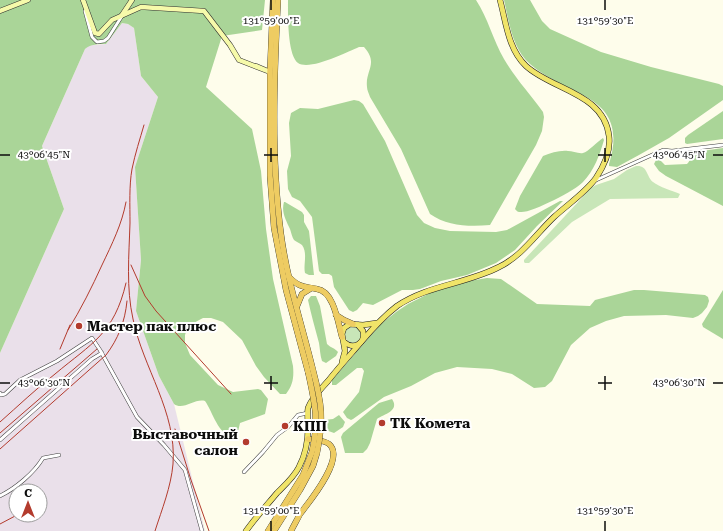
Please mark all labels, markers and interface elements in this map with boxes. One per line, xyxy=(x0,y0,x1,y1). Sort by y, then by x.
text: 131°59'00"E xyxy=(243,15,299,26)
text: 131°59'30"E xyxy=(577,15,633,26)
text: 43°06'45"N xyxy=(18,149,70,160)
text: 43°06'45"N xyxy=(653,149,705,160)
place label: Мастер пак плюс xyxy=(87,318,216,334)
marker: Мастер пак плюс xyxy=(74,321,84,331)
text: 43°06'30"N xyxy=(18,377,70,388)
text: 43°06'30"N xyxy=(653,377,705,388)
place label: ТК Комета xyxy=(390,415,471,431)
place label: КПП xyxy=(293,418,327,434)
marker: ТК Комета xyxy=(377,418,387,428)
marker: КПП xyxy=(280,421,290,431)
place label: Выставочный салон xyxy=(132,426,239,458)
marker: Выставочный салон xyxy=(241,437,251,447)
north arrow xyxy=(8,483,48,523)
text: С xyxy=(24,487,32,500)
text: 131°59'00"E xyxy=(243,505,299,516)
text: 131°59'30"E xyxy=(577,505,633,516)

